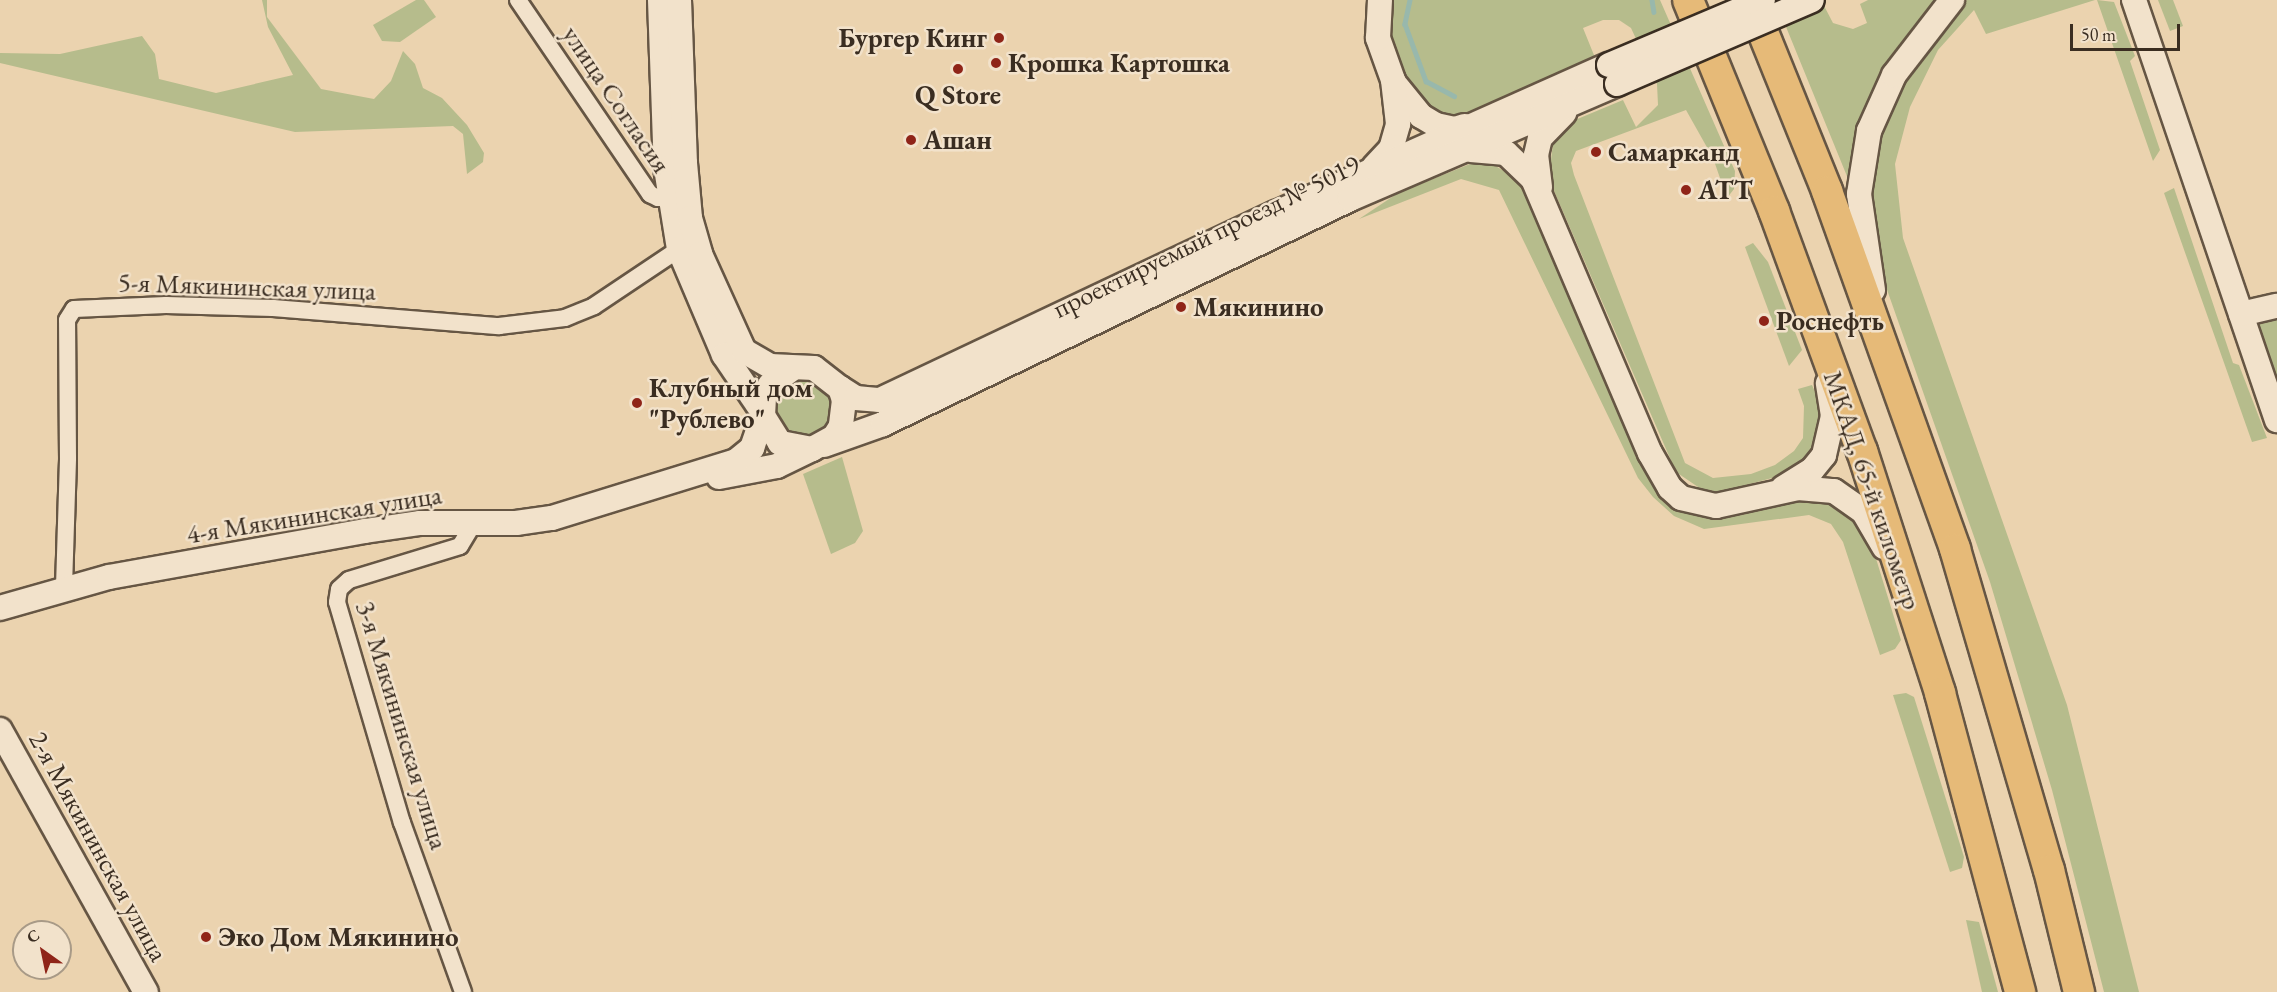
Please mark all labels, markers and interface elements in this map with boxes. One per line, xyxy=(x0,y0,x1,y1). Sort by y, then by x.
scale bar xyxy=(2073,12,2182,50)
street label: улица Согласия xyxy=(556,19,678,179)
place label: Бургер Кинг xyxy=(839,22,987,54)
text: 50 m xyxy=(2081,23,2116,46)
marker: Бургер Кинг xyxy=(992,31,1006,45)
place label: Крошка Картошка xyxy=(1008,47,1230,79)
marker: Крошка Картошка xyxy=(989,56,1003,70)
marker: Q Store xyxy=(951,62,965,76)
place label: Q Store xyxy=(915,79,1001,111)
place label: Ашан xyxy=(923,124,992,156)
marker: Ашан xyxy=(904,133,918,147)
place label: Самарканд xyxy=(1608,136,1740,168)
marker: Самарканд xyxy=(1589,145,1603,159)
street label: проектируемый проезд № 5019 xyxy=(1047,147,1365,325)
place label: АТТ xyxy=(1698,174,1752,206)
marker: АТТ xyxy=(1679,183,1693,197)
street label: 5-я Мякининская улица xyxy=(117,265,377,307)
place label: Мякинино xyxy=(1193,291,1324,323)
marker: Мякинино xyxy=(1174,300,1188,314)
place label: Роснефть xyxy=(1776,305,1884,337)
marker: Роснефть xyxy=(1757,314,1771,328)
street label: МКАД, 65-й километр xyxy=(1817,366,1929,614)
place label: Клубный дом "Рублево" xyxy=(649,371,813,434)
marker: Клубный дом "Рублево" xyxy=(630,396,644,410)
street label: 4-я Мякининская улица xyxy=(184,478,444,550)
street label: 3-я Мякининская улица xyxy=(350,597,456,853)
street label: 2-я Мякининская улица xyxy=(22,725,176,967)
north arrow xyxy=(12,920,72,980)
place label: Эко Дом Мякинино xyxy=(218,921,458,953)
text: С xyxy=(23,924,43,948)
marker: Эко Дом Мякинино xyxy=(199,930,213,944)

